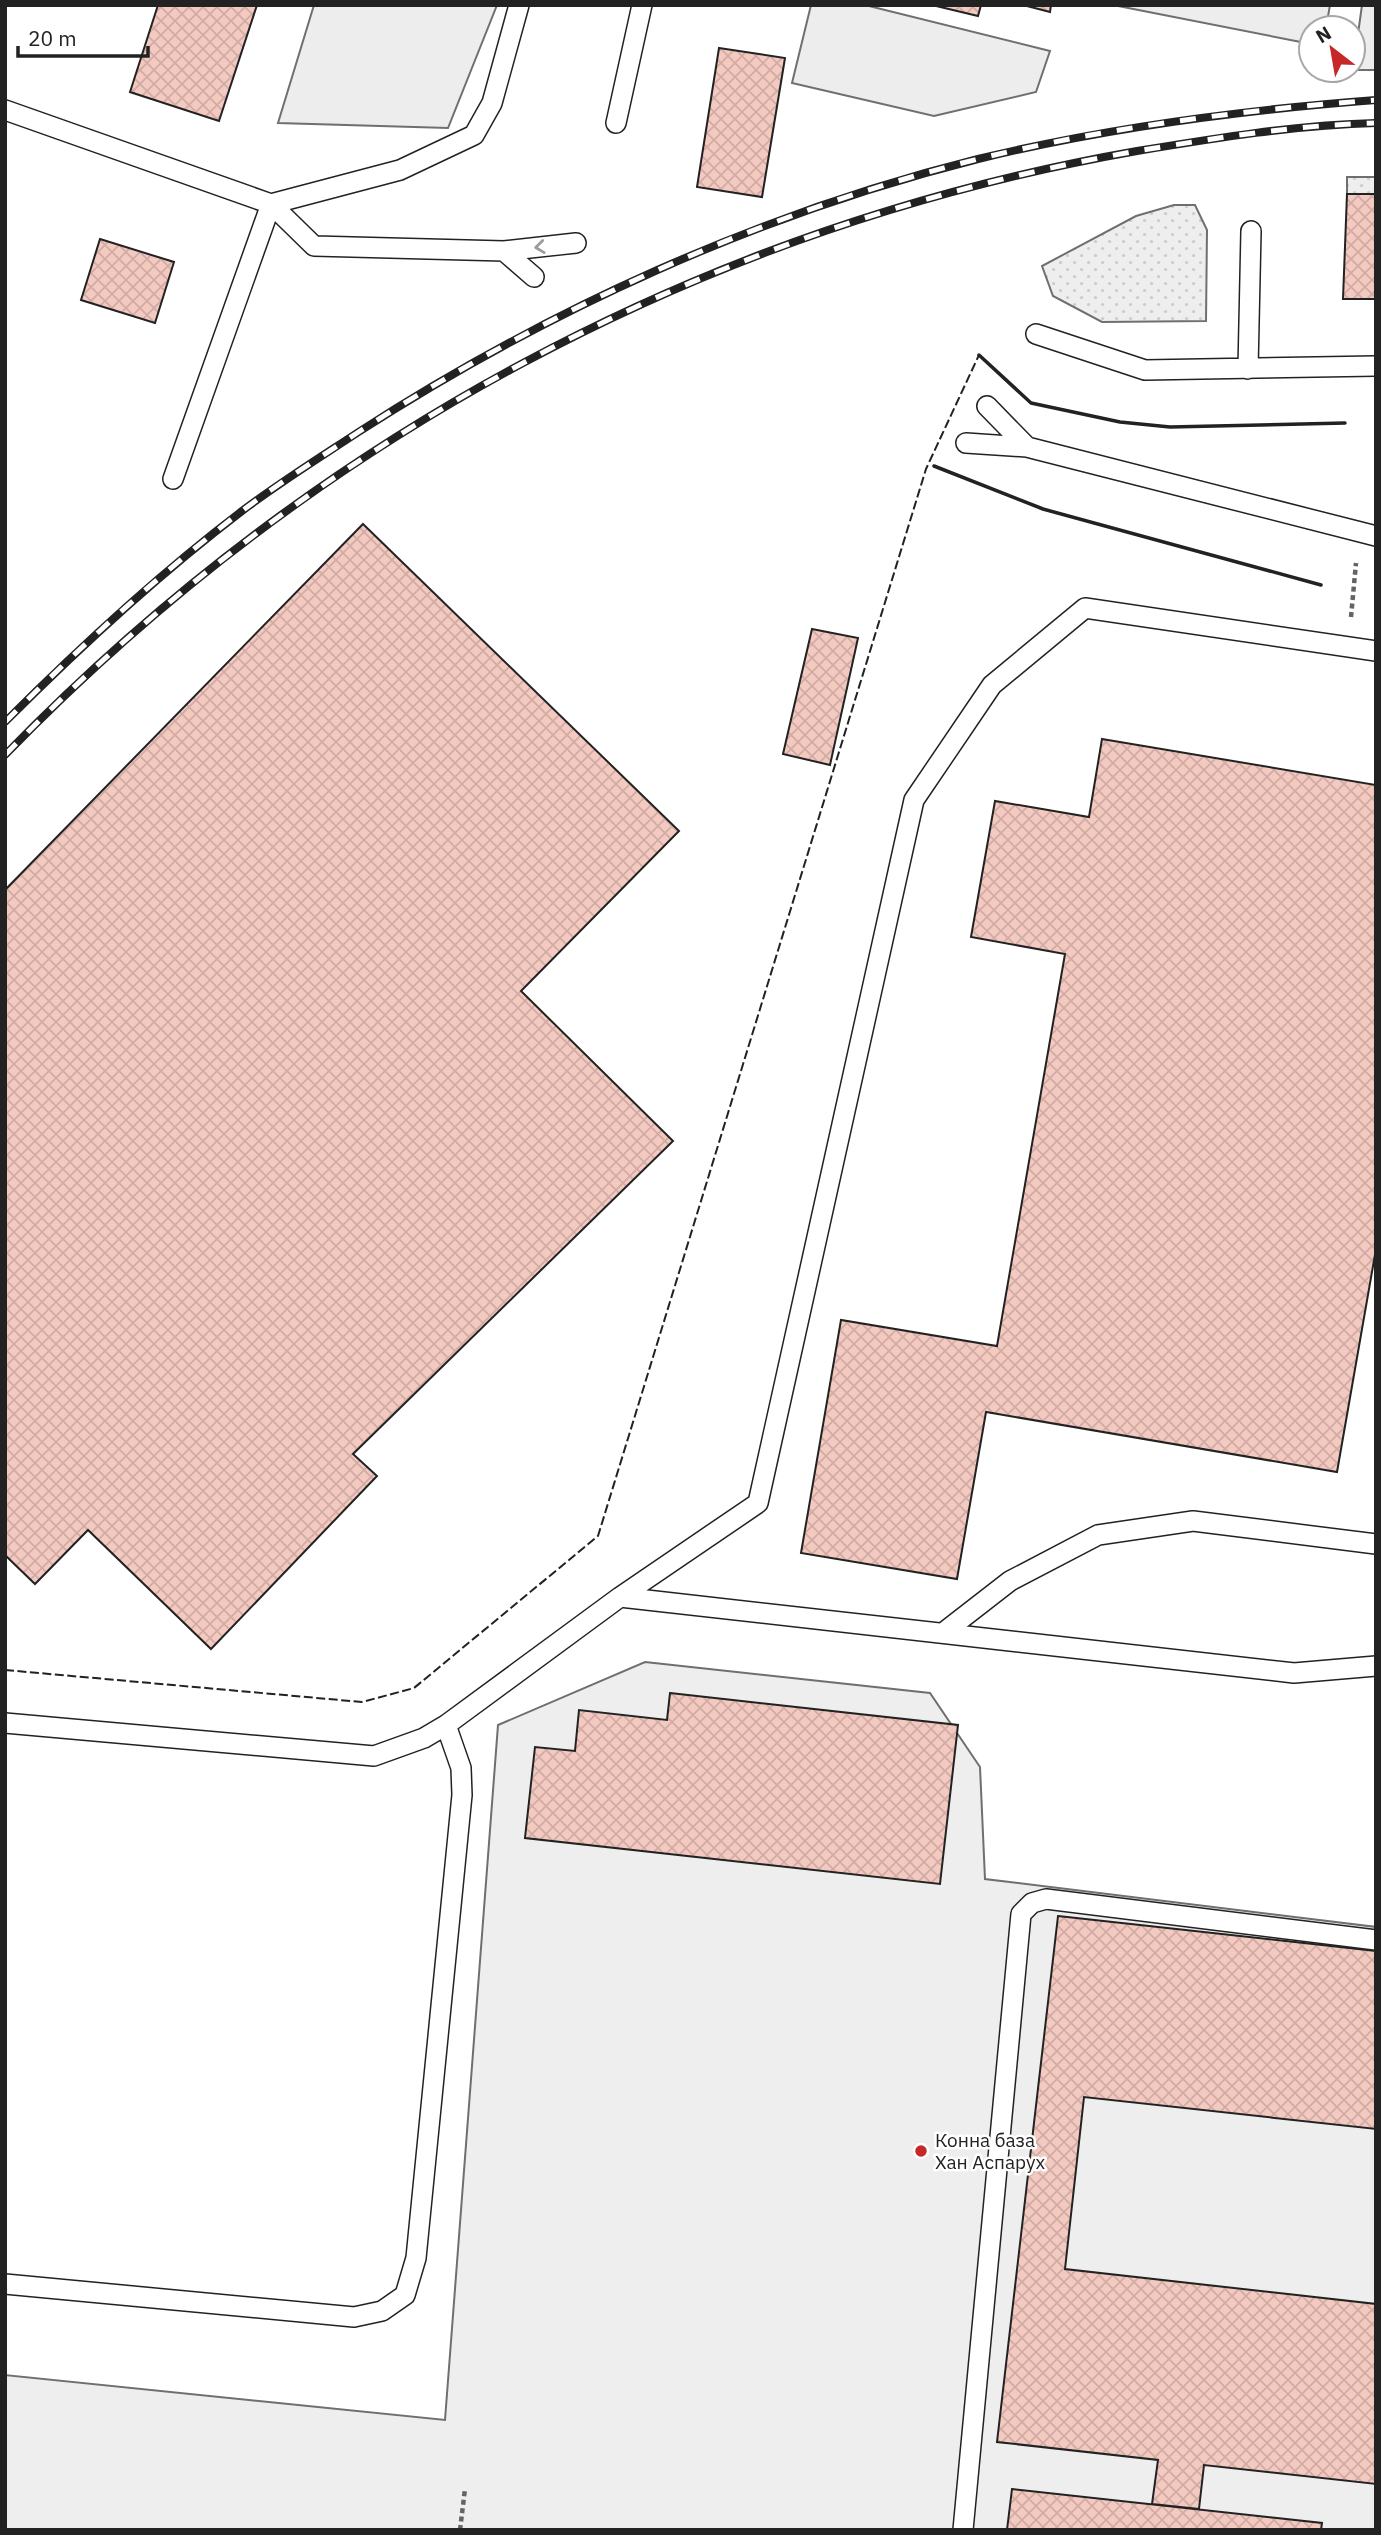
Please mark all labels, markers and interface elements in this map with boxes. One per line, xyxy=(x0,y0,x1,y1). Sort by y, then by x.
scale bar xyxy=(18,14,147,58)
north arrow xyxy=(1297,14,1367,84)
text: N xyxy=(1311,21,1335,48)
text: 20 m xyxy=(28,24,77,52)
one-way arrow xyxy=(534,239,545,254)
place label: Конна база Хан Аспарух xyxy=(935,2128,1045,2174)
marker: Конна база Хан Аспарух xyxy=(913,2143,929,2159)

